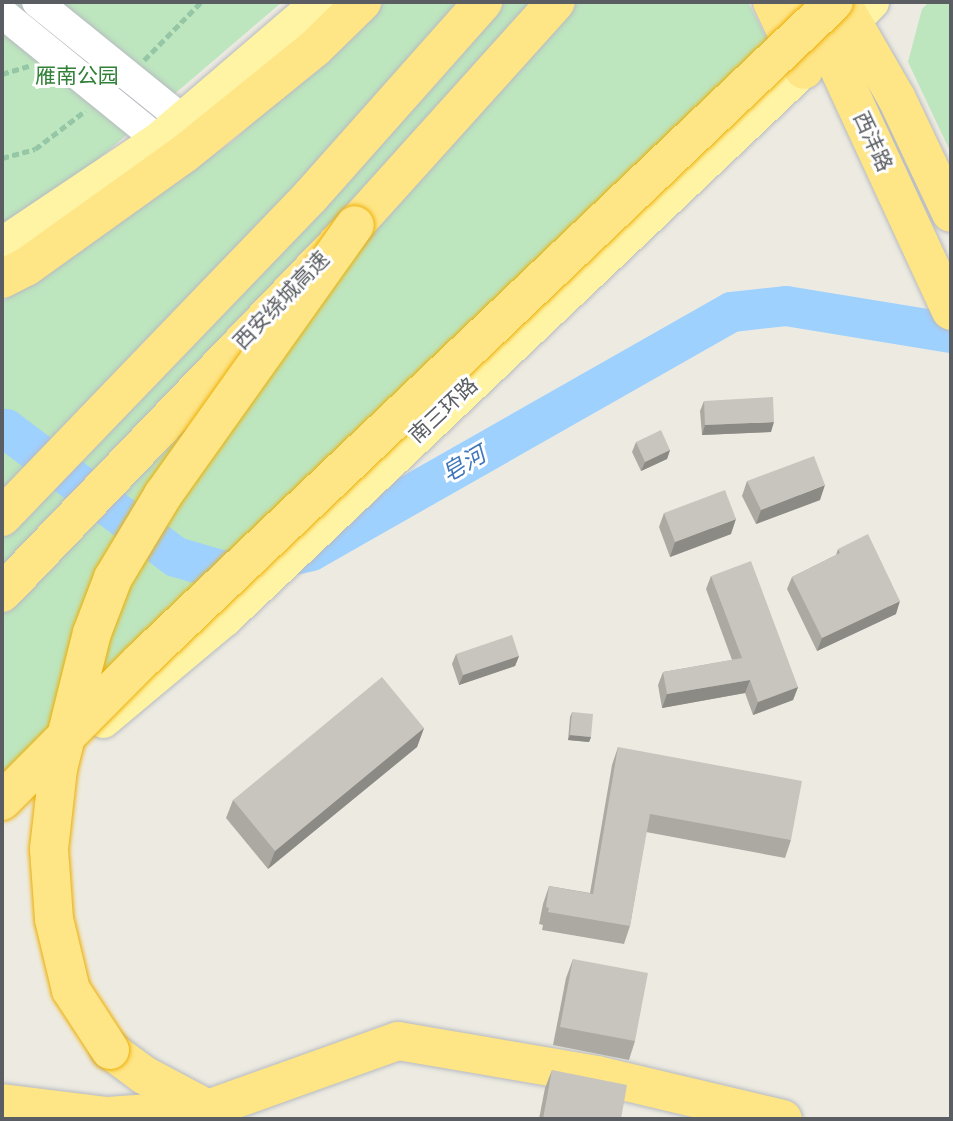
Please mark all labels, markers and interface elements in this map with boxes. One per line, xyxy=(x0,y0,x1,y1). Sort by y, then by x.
park label: 雁南公园 xyxy=(35,64,119,90)
street label: 西沣路 xyxy=(847,108,897,176)
street label: 西安绕城高速 xyxy=(229,247,335,355)
street label: 南三环路 xyxy=(405,373,483,449)
water label: 皂河 xyxy=(437,442,491,488)

